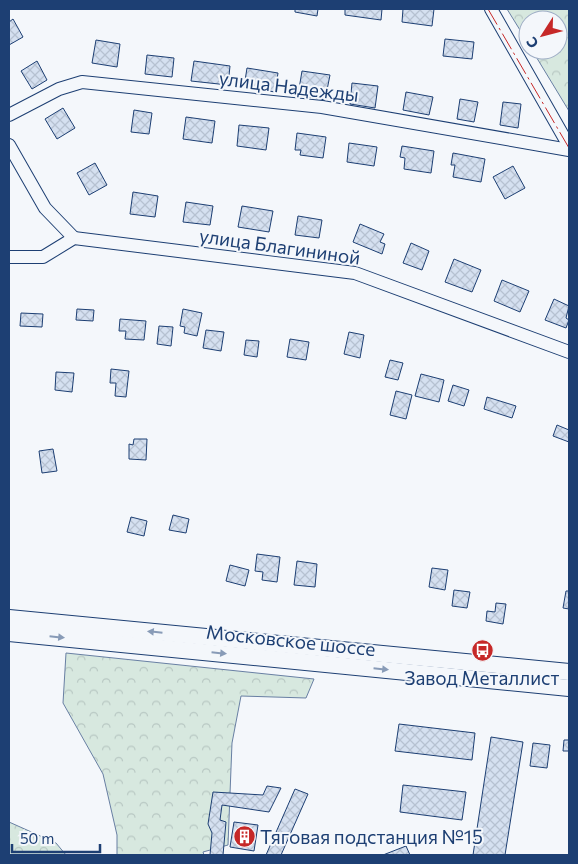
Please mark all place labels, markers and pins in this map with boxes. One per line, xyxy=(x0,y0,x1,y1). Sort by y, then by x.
bus stop icon: Завод Металлист xyxy=(470,639,494,663)
place label: Завод Металлист xyxy=(405,666,560,689)
building icon: Тяговая подстанция №15 xyxy=(232,824,256,848)
place label: Тяговая подстанция №15 xyxy=(260,825,483,848)

